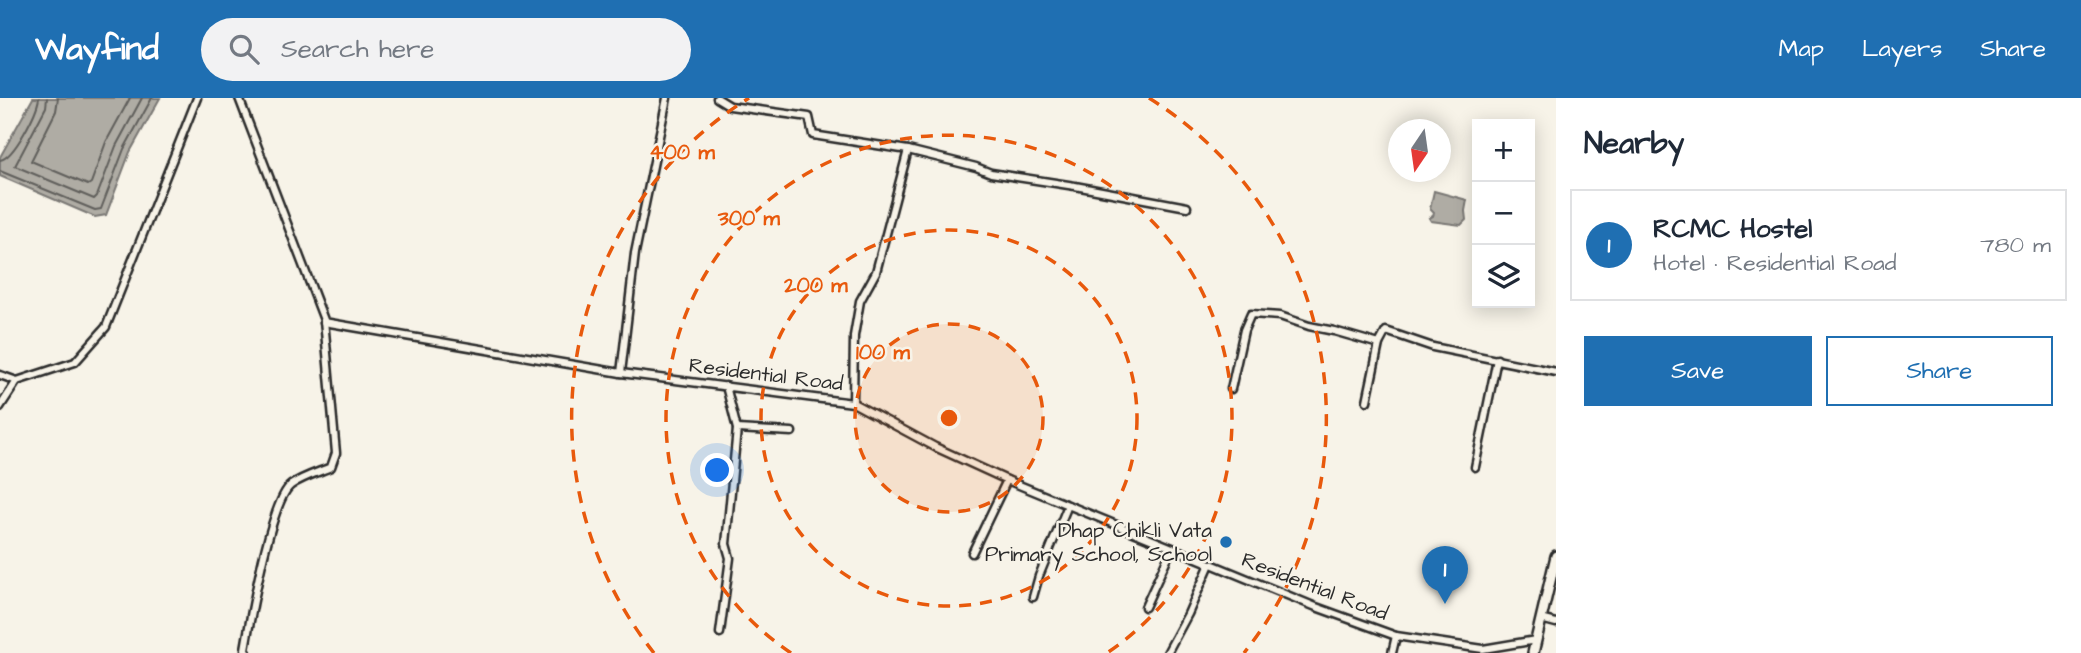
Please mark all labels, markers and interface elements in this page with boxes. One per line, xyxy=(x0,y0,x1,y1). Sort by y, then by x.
search box xyxy=(201,18,691,81)
text: Wayfind xyxy=(35,26,159,72)
icon: search xyxy=(225,30,263,68)
text: Search here xyxy=(281,31,434,67)
text: Map xyxy=(1779,32,1824,66)
text: Layers xyxy=(1862,32,1942,66)
text: Share xyxy=(1980,32,2046,66)
north arrow xyxy=(1388,119,1451,182)
map controls xyxy=(1472,119,1535,308)
button: + xyxy=(1472,119,1535,182)
text: Nearby xyxy=(1584,123,1684,165)
text: 400 m xyxy=(649,138,715,167)
button: − xyxy=(1472,182,1535,245)
text: 300 m xyxy=(717,204,781,233)
text: RCMC Hostel xyxy=(1653,211,1812,247)
text: 1 xyxy=(1608,229,1610,261)
text: 780 m xyxy=(1980,229,2051,261)
button: layers xyxy=(1472,245,1535,308)
text: Hotel · Residential Road xyxy=(1653,247,1897,279)
text: 200 m xyxy=(783,271,848,300)
button: Save xyxy=(1584,336,1812,406)
button: Share xyxy=(1826,336,2053,406)
text: 100 m xyxy=(856,338,911,367)
street label: Residential Road xyxy=(687,351,845,398)
centre of rings xyxy=(937,406,961,430)
your location xyxy=(700,453,734,487)
place label: Dhap Chikli Vata Primary School, School xyxy=(985,516,1212,571)
marker: Dhap Chikli Vata Primary School, School xyxy=(1218,534,1234,550)
street label: Residential Road xyxy=(1237,545,1393,628)
pin: 1 xyxy=(1422,546,1468,604)

